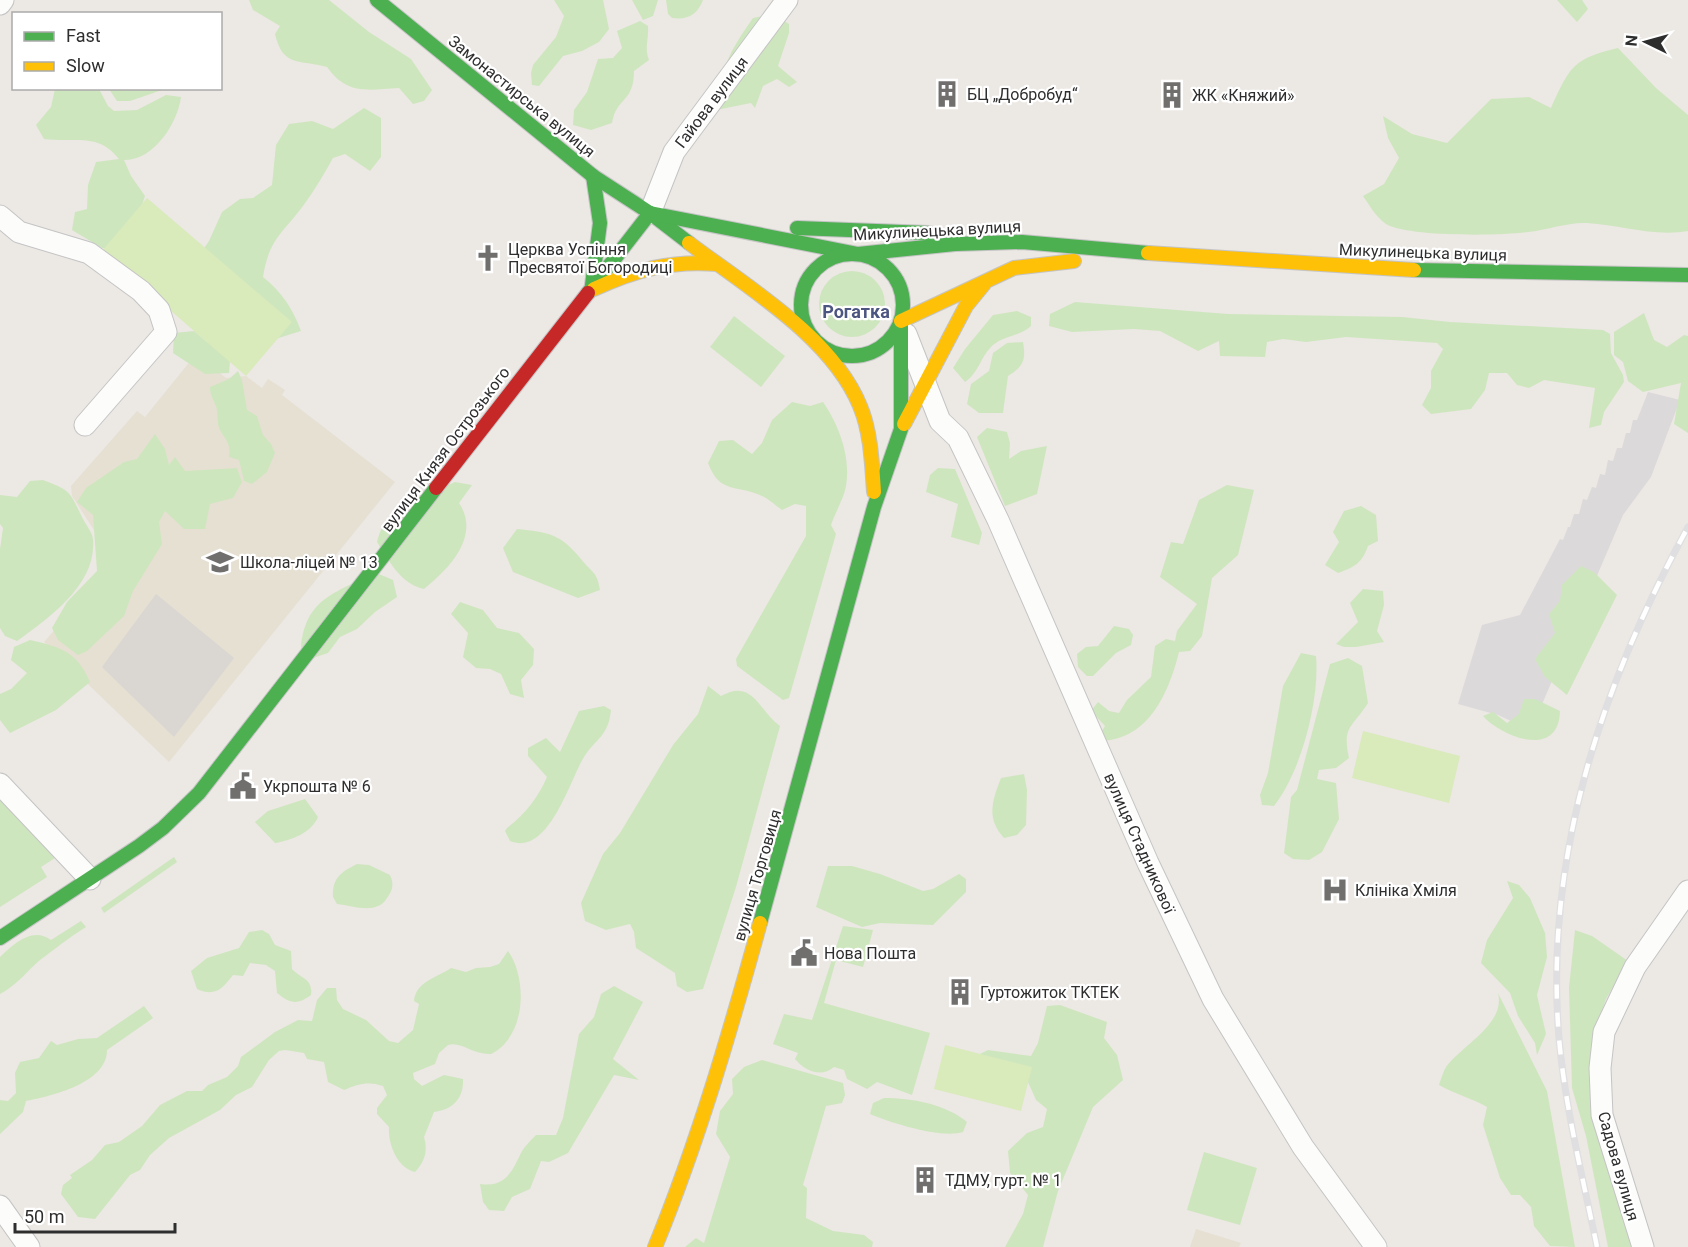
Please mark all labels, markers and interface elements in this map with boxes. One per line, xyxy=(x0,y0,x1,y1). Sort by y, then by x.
legend xyxy=(12,12,222,90)
north arrow xyxy=(1616,12,1676,72)
text: Fast xyxy=(66,25,101,46)
street label: Замонастирська вулиця xyxy=(445,31,599,161)
text: N xyxy=(1622,34,1642,47)
street label: Гайова вулиця xyxy=(671,53,752,152)
text: Slow xyxy=(66,55,105,76)
building icon: БЦ „Добробуд“ xyxy=(932,79,962,109)
building icon: ЖК «Княжий» xyxy=(1157,80,1187,110)
place label: БЦ „Добробуд“ xyxy=(967,85,1078,104)
place label: ЖК «Княжий» xyxy=(1192,86,1295,105)
street label: Микулинецька вулиця xyxy=(853,217,1021,244)
place label: Церква Успіння Пресвятої Богородиці xyxy=(508,240,672,277)
street label: Микулинецька вулиця xyxy=(1339,240,1507,265)
church icon: Церква Успіння Пресвятої Богородиці xyxy=(473,243,503,273)
district label: Рогатка xyxy=(822,301,890,322)
street label: вулиця Князя Острозького xyxy=(377,363,514,535)
school or university icon: Школа-ліцей № 13 xyxy=(205,547,235,577)
place label: Школа-ліцей № 13 xyxy=(240,553,378,572)
street label: вулиця Стадникової xyxy=(1100,770,1180,917)
public building icon: Укрпошта № 6 xyxy=(228,771,258,801)
place label: Укрпошта № 6 xyxy=(263,777,371,796)
street label: вулиця Торговиця xyxy=(730,807,785,943)
hospital icon: Клініка Хміля xyxy=(1320,875,1350,905)
place label: Клініка Хміля xyxy=(1355,881,1457,900)
public building icon: Нова Пошта xyxy=(789,938,819,968)
place label: Нова Пошта xyxy=(824,944,916,963)
building icon: Гуртожиток TKTEK xyxy=(945,977,975,1007)
place label: Гуртожиток TKTEK xyxy=(980,983,1120,1002)
street label: Садова вулиця xyxy=(1594,1109,1643,1223)
building icon: ТДМУ, гурт. № 1 xyxy=(910,1165,940,1195)
place label: ТДМУ, гурт. № 1 xyxy=(945,1171,1062,1190)
scale bar xyxy=(15,1196,176,1234)
text: 50 m xyxy=(24,1206,64,1227)

